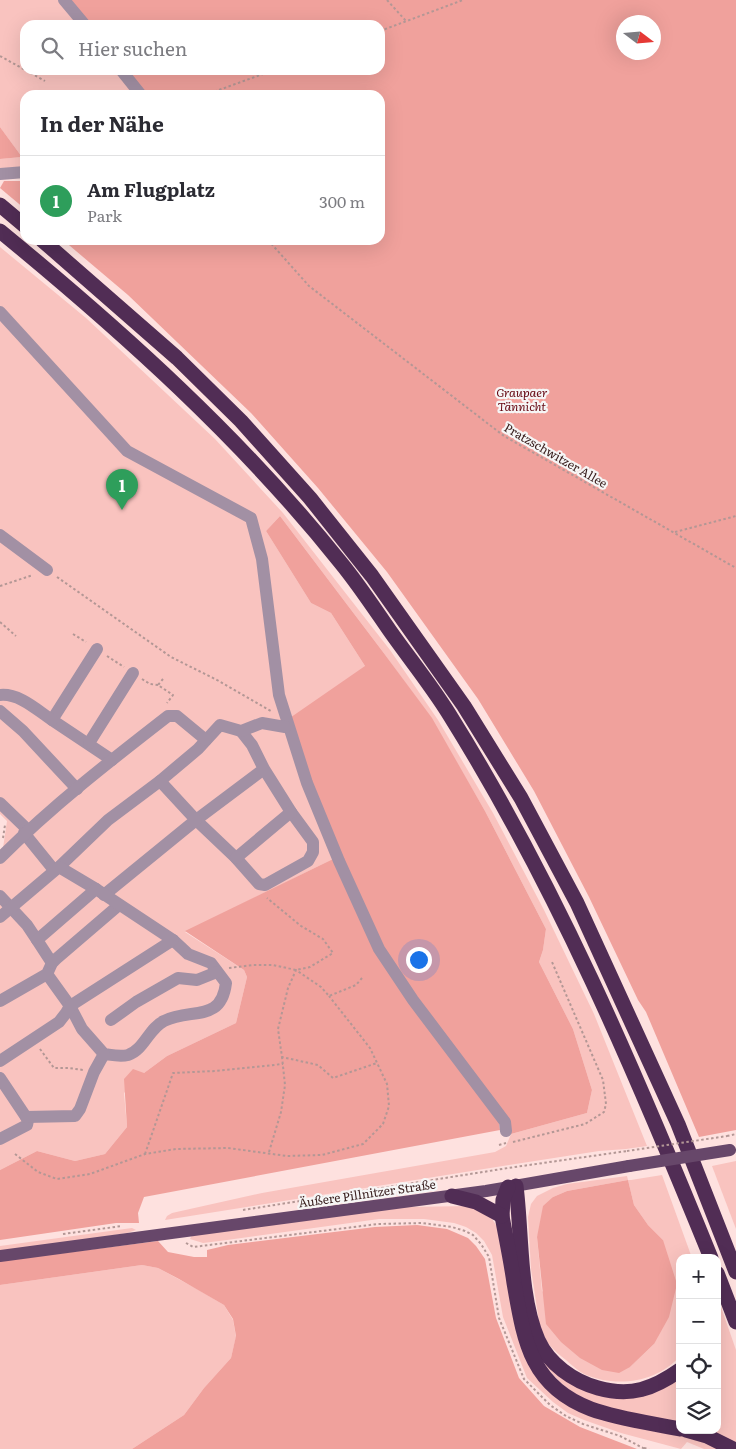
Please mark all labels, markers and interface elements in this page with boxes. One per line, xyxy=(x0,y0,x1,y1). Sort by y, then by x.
north arrow xyxy=(616,15,661,60)
search box xyxy=(20,20,385,75)
icon: search xyxy=(38,34,66,62)
text: Hier suchen xyxy=(78,34,187,62)
text: In der Nähe xyxy=(40,107,164,138)
text: Am Flugplatz xyxy=(87,175,215,203)
text: 1 xyxy=(53,189,59,213)
text: 300 m xyxy=(319,189,365,213)
text: Park xyxy=(87,203,122,227)
park label: Graupaer Tännicht xyxy=(496,383,548,415)
street label: Pratzschwitzer Allee xyxy=(501,418,611,492)
pin: 1 xyxy=(106,469,138,510)
your location xyxy=(406,947,432,973)
street label: Äußere Pillnitzer Straße xyxy=(297,1174,437,1212)
map controls xyxy=(676,1254,721,1434)
button: + xyxy=(676,1254,721,1299)
button: − xyxy=(676,1299,721,1344)
button: locate xyxy=(676,1344,721,1389)
button: layers xyxy=(676,1389,721,1434)

